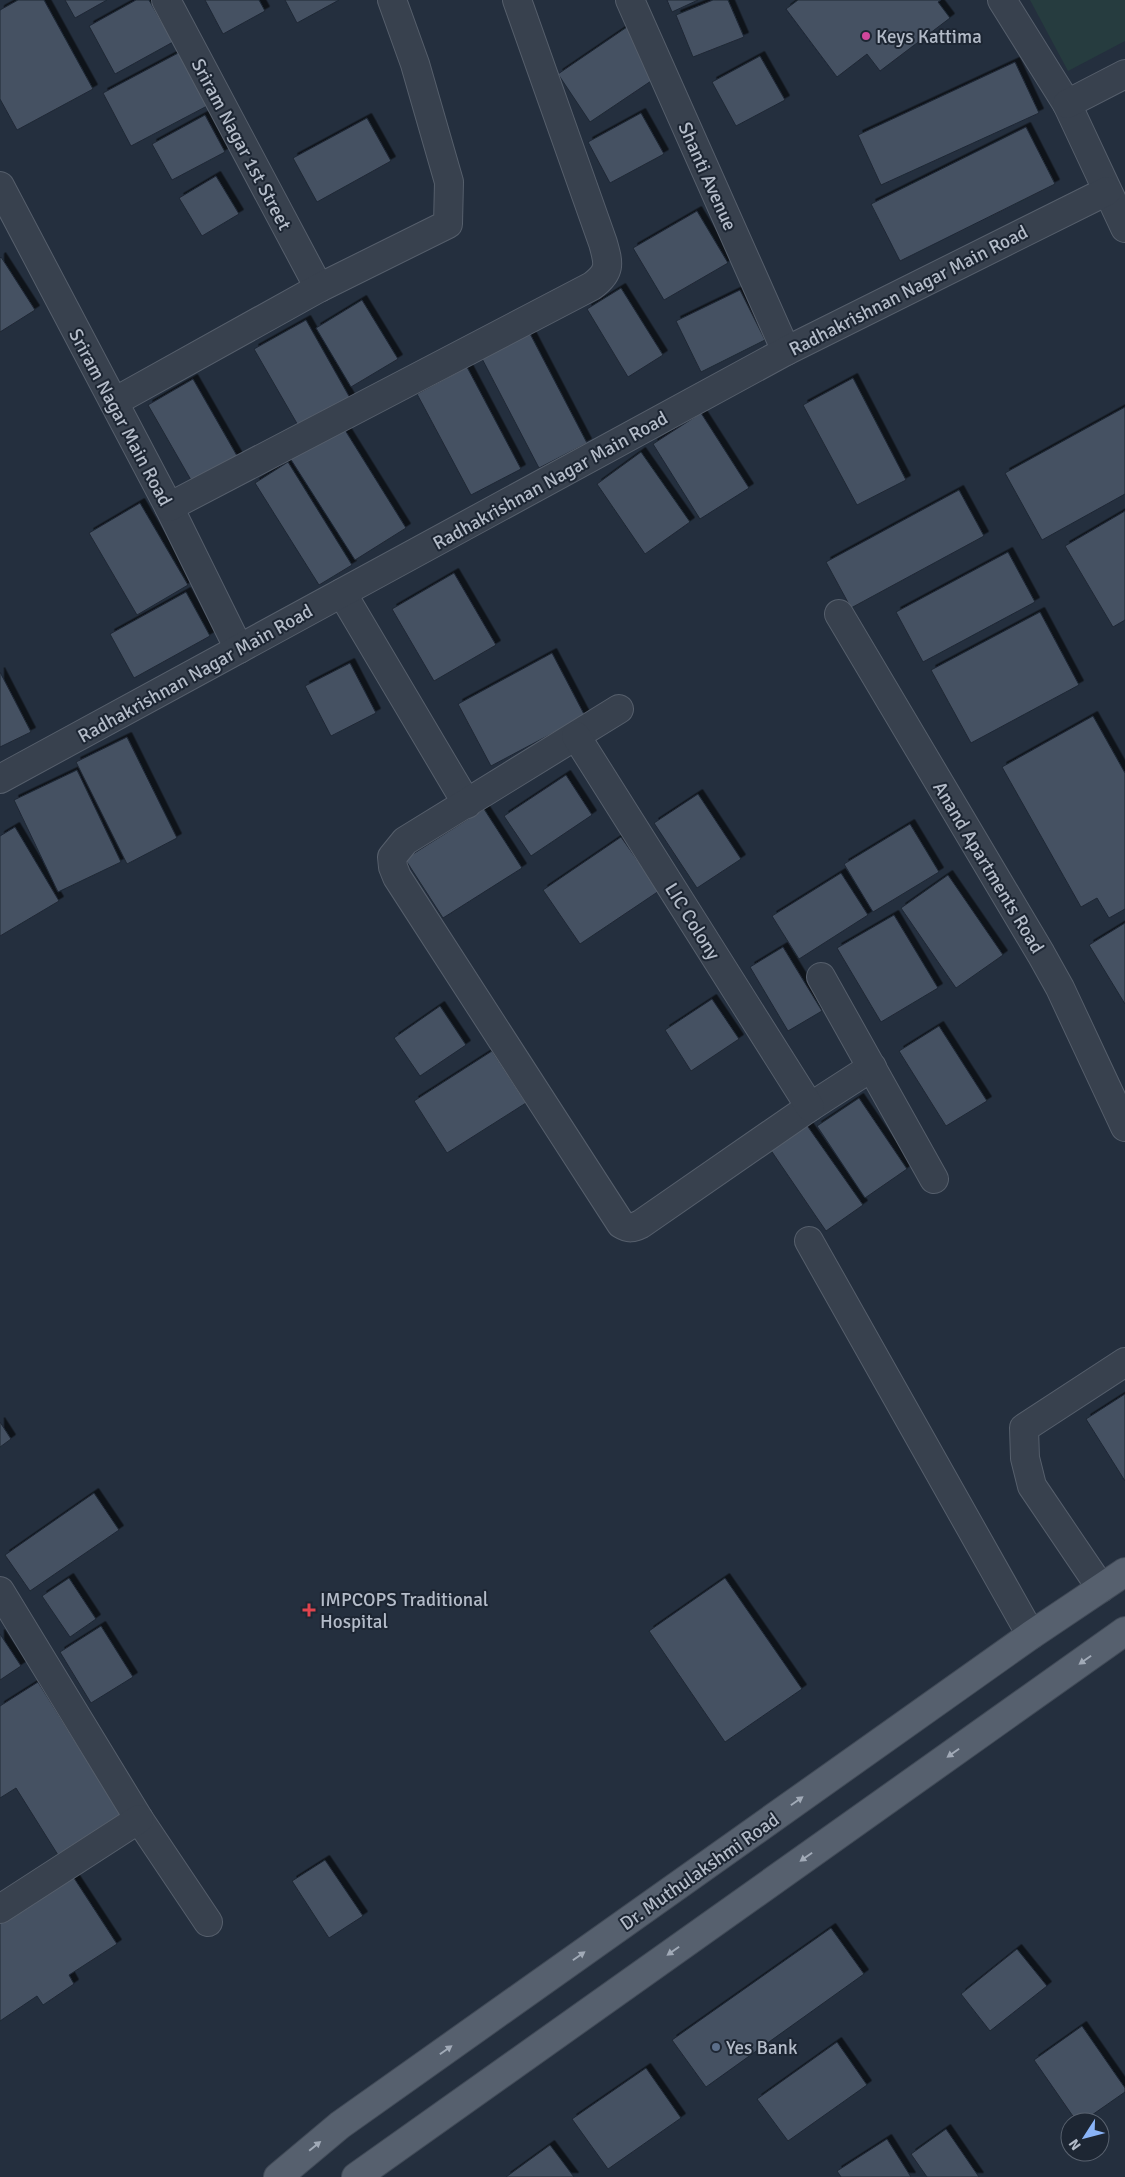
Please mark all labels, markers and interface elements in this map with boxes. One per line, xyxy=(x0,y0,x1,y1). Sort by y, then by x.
place label: Keys Kattima xyxy=(876,25,982,49)
marker: Keys Kattima xyxy=(860,30,872,42)
street label: Sriram Nagar 1st Street xyxy=(186,54,297,235)
street label: Shanti Avenue xyxy=(672,118,742,234)
street label: Radhakrishnan Nagar Main Road xyxy=(785,220,1032,362)
street label: Sriram Nagar Main Road xyxy=(63,325,177,510)
street label: Radhakrishnan Nagar Main Road xyxy=(429,406,672,556)
street label: Radhakrishnan Nagar Main Road xyxy=(74,599,317,749)
street label: Anand Apartments Road xyxy=(927,777,1049,958)
street label: LIC Colony xyxy=(659,879,725,965)
place label: IMPCOPS Traditional Hospital xyxy=(320,1588,488,1634)
marker: IMPCOPS Traditional Hospital xyxy=(302,1603,316,1617)
one-way arrow xyxy=(1079,1654,1092,1665)
one-way arrow xyxy=(946,1748,959,1758)
one-way arrow xyxy=(790,1796,804,1806)
street label: Dr. Muthulakshmi Road xyxy=(615,1808,784,1936)
one-way arrow xyxy=(799,1852,813,1862)
one-way arrow xyxy=(666,1946,680,1956)
one-way arrow xyxy=(572,1951,586,1961)
place label: Yes Bank xyxy=(726,2036,798,2060)
marker: Yes Bank xyxy=(710,2041,722,2053)
one-way arrow xyxy=(439,2045,453,2055)
north arrow xyxy=(1060,2112,1110,2162)
text: N xyxy=(1065,2135,1085,2153)
one-way arrow xyxy=(309,2141,321,2152)

